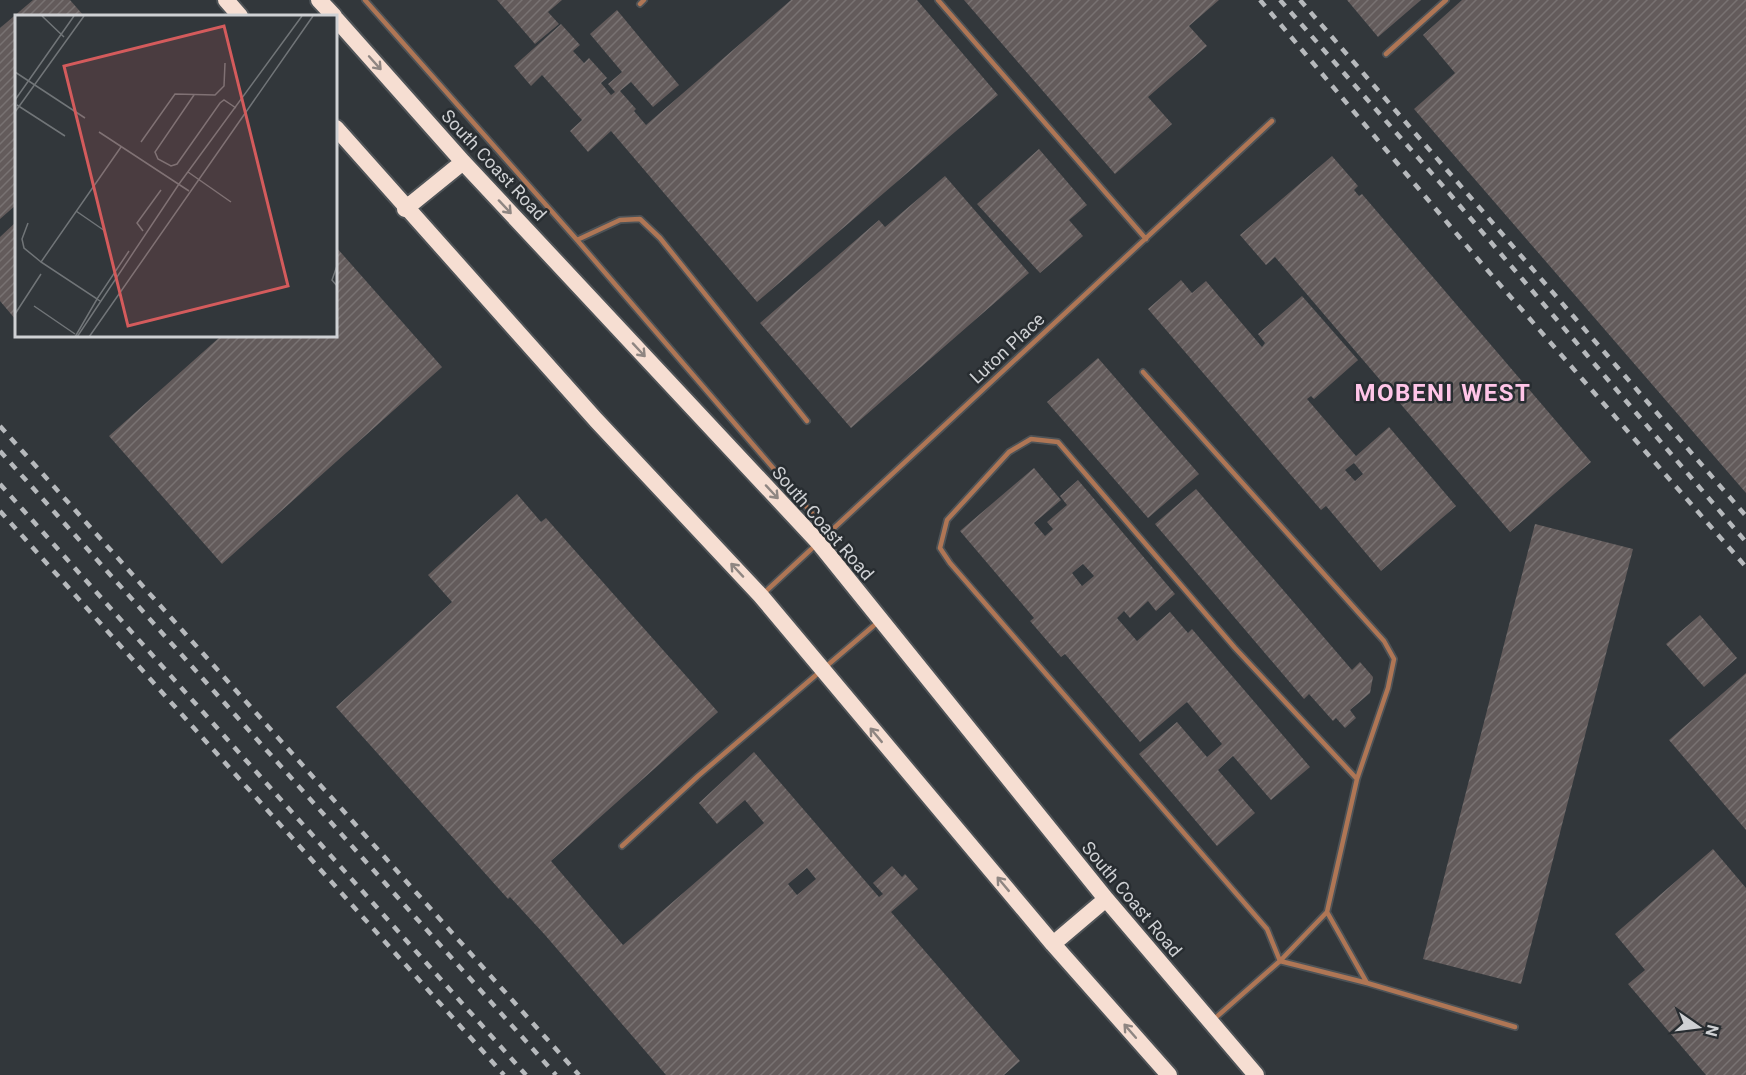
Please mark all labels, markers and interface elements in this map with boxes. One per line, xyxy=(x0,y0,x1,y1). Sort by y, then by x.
inset map xyxy=(15,15,338,338)
one-way arrow xyxy=(368,55,382,70)
street label: South Coast Road xyxy=(437,105,551,225)
one-way arrow xyxy=(498,200,513,215)
street label: Luton Place xyxy=(965,308,1049,388)
one-way arrow xyxy=(631,342,645,357)
district label: MOBENI WEST xyxy=(1355,379,1531,407)
street label: South Coast Road xyxy=(768,462,878,584)
one-way arrow xyxy=(765,485,779,500)
one-way arrow xyxy=(730,563,744,578)
one-way arrow xyxy=(870,727,883,743)
street label: South Coast Road xyxy=(1078,837,1186,961)
one-way arrow xyxy=(996,876,1009,892)
north arrow xyxy=(1668,997,1728,1057)
text: N xyxy=(1701,1023,1723,1038)
one-way arrow xyxy=(1123,1024,1137,1039)

